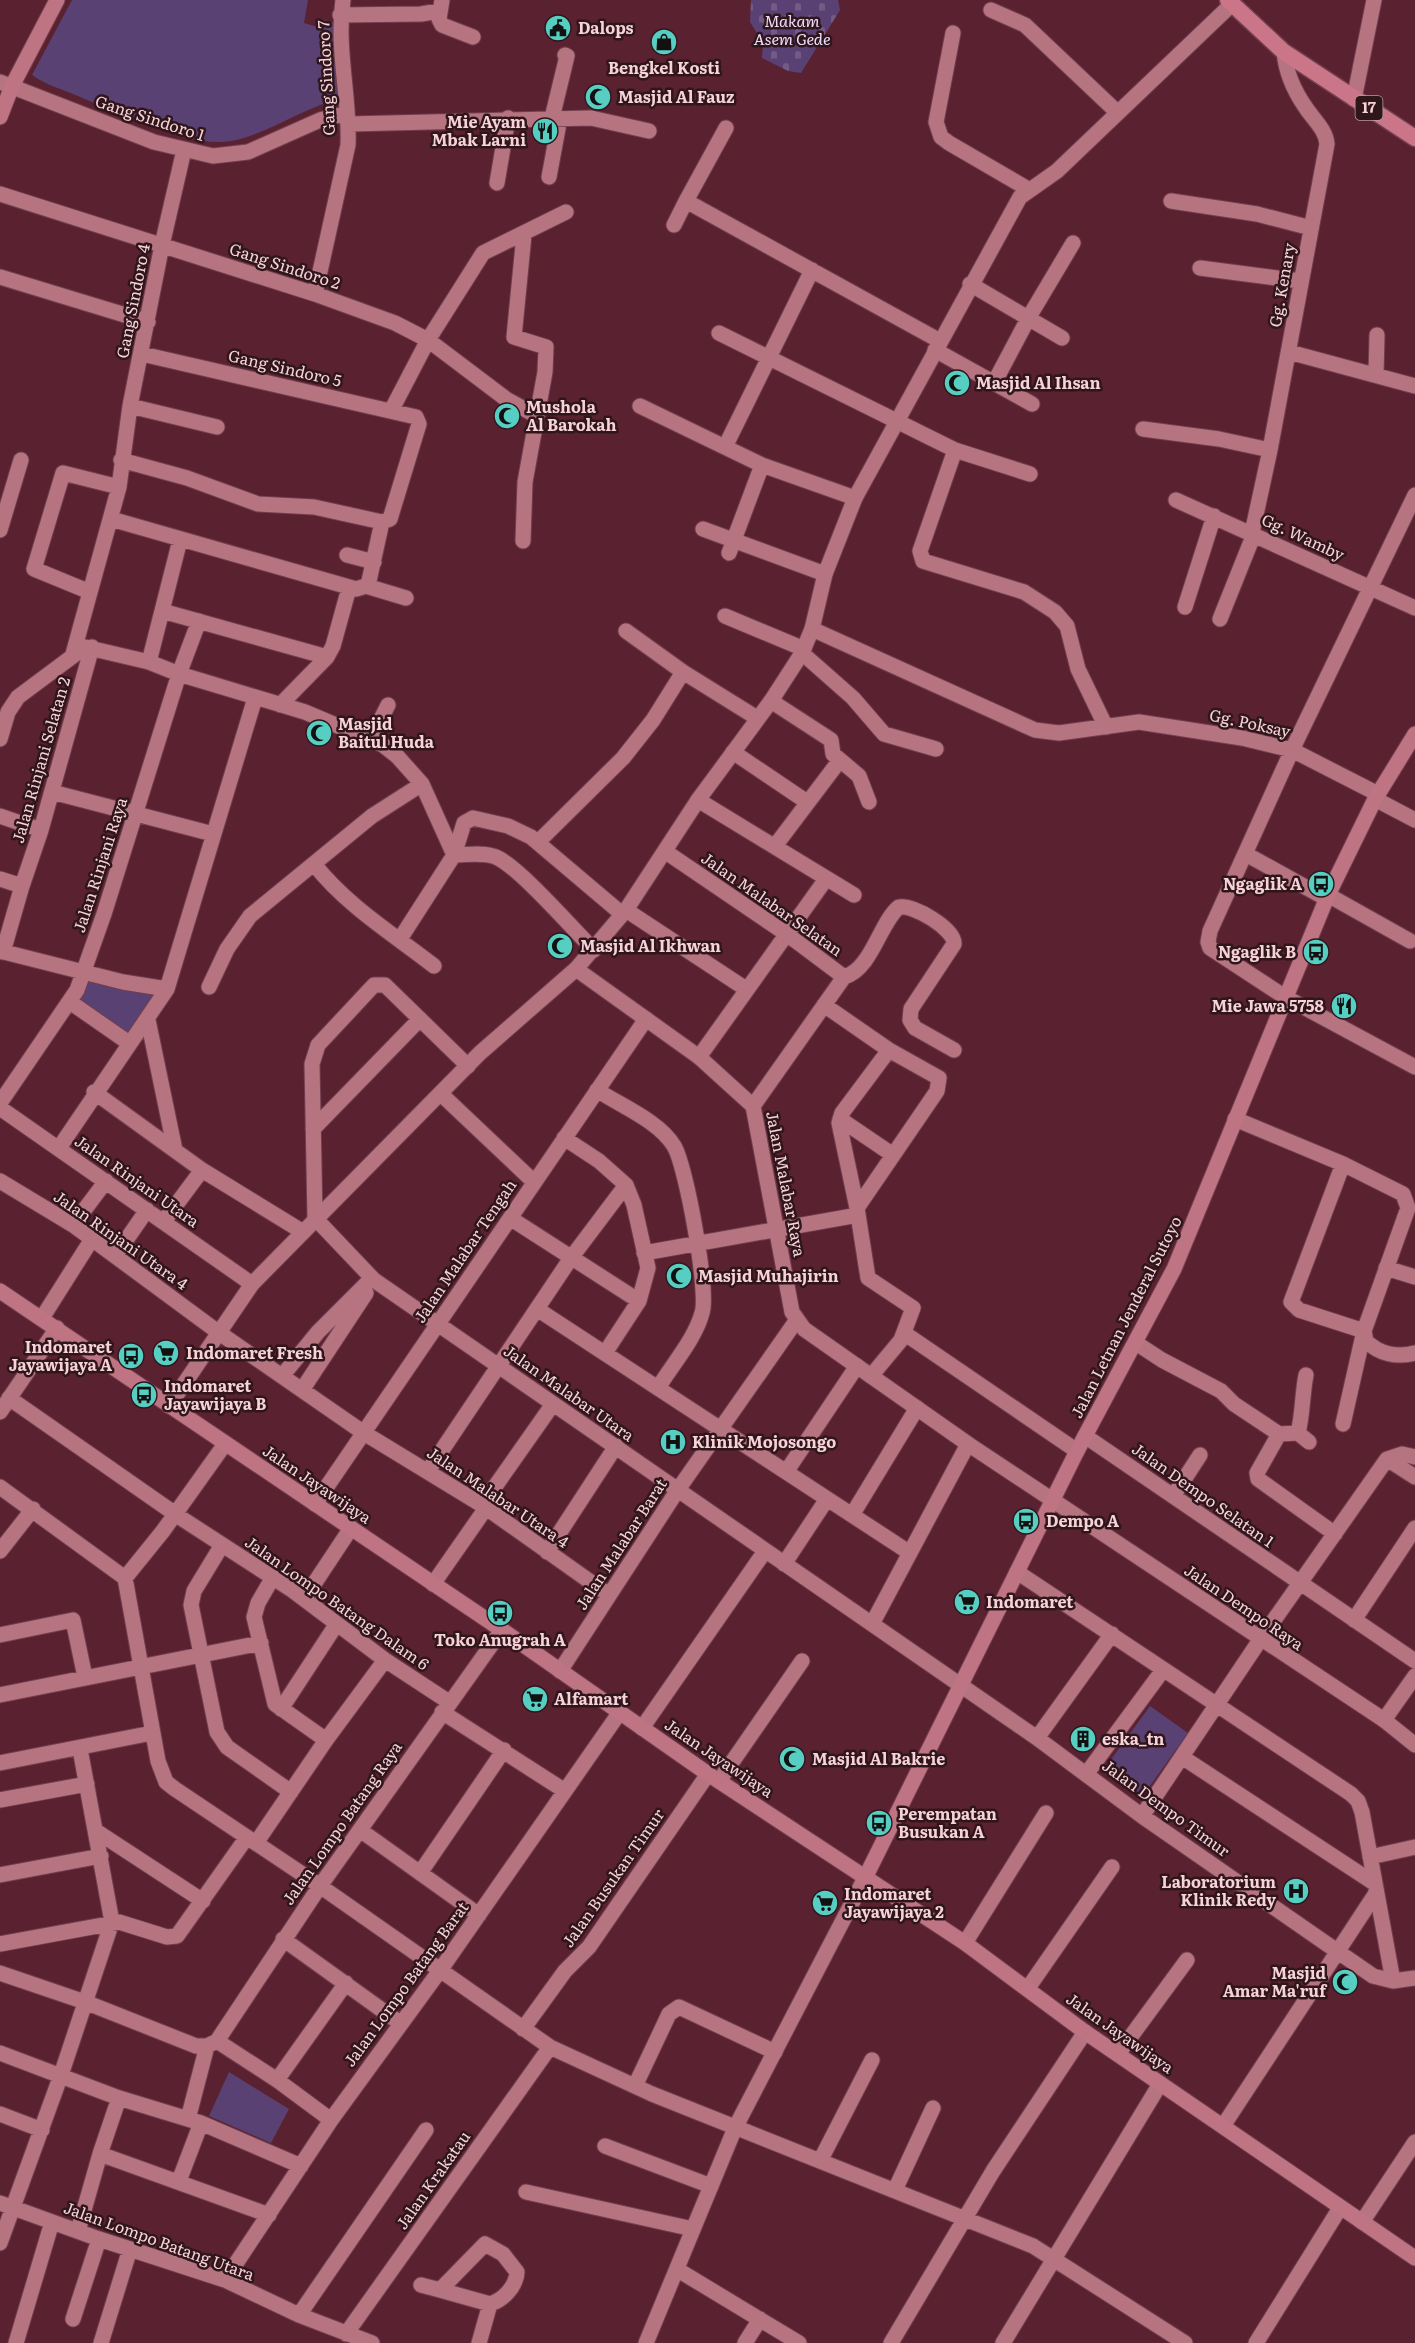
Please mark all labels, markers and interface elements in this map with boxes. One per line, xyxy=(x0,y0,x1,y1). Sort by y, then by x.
park label: Makam Asem Gede xyxy=(753,8,831,50)
public building icon: Dalops xyxy=(543,13,573,43)
place label: Dalops xyxy=(578,15,634,39)
street label: Gang Sindoro 7 xyxy=(310,20,340,136)
shop icon: Bengkel Kosti xyxy=(649,27,679,57)
place label: Bengkel Kosti xyxy=(608,55,720,79)
mosque icon: Masjid Al Fauz xyxy=(583,82,613,112)
place label: Masjid Al Fauz xyxy=(618,84,735,108)
street label: Gang Sindoro 1 xyxy=(92,88,209,146)
road number: 17 xyxy=(1356,96,1382,120)
place label: Mie Ayam Mbak Larni xyxy=(432,109,526,151)
restaurant icon: Mie Ayam Mbak Larni xyxy=(530,116,560,146)
street label: Gang Sindoro 2 xyxy=(227,236,344,294)
street label: Gg. Kenary xyxy=(1262,240,1300,329)
street label: Gang Sindoro 4 xyxy=(109,241,155,360)
street label: Gang Sindoro 5 xyxy=(226,342,344,392)
mosque icon: Masjid Al Ihsan xyxy=(942,368,972,398)
place label: Masjid Al Ihsan xyxy=(976,370,1101,394)
place label: Mushola Al Barokah xyxy=(526,394,617,436)
mosque icon: Mushola Al Barokah xyxy=(492,401,522,431)
street label: Gg. Wamby xyxy=(1258,506,1349,566)
street label: Jalan Rinjani Selatan 2 xyxy=(5,674,75,846)
street label: Gg. Poksay xyxy=(1208,702,1294,742)
place label: Masjid Baitul Huda xyxy=(338,711,435,753)
mosque icon: Masjid Baitul Huda xyxy=(304,718,334,748)
street label: Jalan Rinjani Raya xyxy=(66,794,132,935)
street label: Jalan Malabar Selatan xyxy=(697,845,849,961)
bus stop icon: Ngaglik A xyxy=(1306,869,1336,899)
place label: Ngaglik A xyxy=(1223,871,1302,895)
mosque icon: Masjid Al Ikhwan xyxy=(545,931,575,961)
place label: Masjid Al Ikhwan xyxy=(580,933,721,957)
bus stop icon: Ngaglik B xyxy=(1301,937,1331,967)
place label: Ngaglik B xyxy=(1218,939,1296,963)
restaurant icon: Mie Jawa 5758 xyxy=(1329,991,1359,1021)
place label: Mie Jawa 5758 xyxy=(1211,993,1325,1017)
street label: Jalan Malabar Raya xyxy=(761,1109,813,1259)
street label: Jalan Rinjani Utara xyxy=(70,1128,205,1232)
street label: Jalan Malabar Tengah xyxy=(407,1173,522,1327)
street label: Jalan Rinjani Utara 4 xyxy=(49,1184,194,1295)
street label: Jalan Letnan Jenderal Sutoyo xyxy=(1064,1211,1187,1422)
mosque icon: Masjid Muhajirin xyxy=(664,1261,694,1291)
place label: Masjid Muhajirin xyxy=(698,1263,839,1287)
place label: Indomaret Jayawijaya A xyxy=(9,1334,112,1376)
supermarket icon: Indomaret Fresh xyxy=(151,1338,181,1368)
street label: Jalan Malabar Utara xyxy=(499,1338,640,1447)
place label: Indomaret Fresh xyxy=(186,1340,323,1364)
bus stop icon: Indomaret Jayawijaya A xyxy=(116,1341,146,1371)
place label: Indomaret Jayawijaya B xyxy=(164,1373,266,1415)
bus stop icon: Indomaret Jayawijaya B xyxy=(129,1380,159,1410)
hospital icon: Klinik Mojosongo xyxy=(658,1427,688,1457)
place label: Klinik Mojosongo xyxy=(692,1429,836,1453)
street label: Jalan Dempo Selatan 1 xyxy=(1128,1436,1280,1553)
street label: Jalan Jayawijaya xyxy=(258,1438,377,1529)
street label: Jalan Malabar Utara 4 xyxy=(423,1440,574,1553)
street label: Jalan Malabar Barat xyxy=(569,1473,672,1614)
bus stop icon: Dempo A xyxy=(1011,1506,1041,1536)
place label: Dempo A xyxy=(1046,1508,1119,1532)
street label: Jalan Lompo Batang Dalam 6 xyxy=(241,1529,435,1675)
street label: Jalan Dempo Raya xyxy=(1180,1557,1309,1655)
supermarket icon: Indomaret xyxy=(952,1587,982,1617)
place label: Indomaret xyxy=(986,1589,1073,1613)
bus stop icon: Toko Anugrah A xyxy=(485,1598,515,1628)
place label: Toko Anugrah A xyxy=(434,1627,566,1651)
supermarket icon: Alfamart xyxy=(520,1684,550,1714)
place label: Alfamart xyxy=(554,1686,628,1710)
street label: Jalan Jayawijaya xyxy=(660,1712,779,1803)
building icon: eska_tn xyxy=(1068,1724,1098,1754)
place label: eska_tn xyxy=(1102,1726,1164,1750)
street label: Jalan Lompo Batang Raya xyxy=(276,1736,407,1909)
mosque icon: Masjid Al Bakrie xyxy=(777,1744,807,1774)
place label: Masjid Al Bakrie xyxy=(812,1746,945,1770)
street label: Jalan Dempo Timur xyxy=(1098,1753,1236,1862)
place label: Perempatan Busukan A xyxy=(898,1801,997,1843)
street label: Jalan Busukan Timur xyxy=(555,1803,669,1952)
bus stop icon: Perempatan Busukan A xyxy=(864,1808,894,1838)
place label: Laboratorium Klinik Redy xyxy=(1161,1869,1276,1911)
hospital icon: Laboratorium Klinik Redy xyxy=(1281,1876,1311,1906)
place label: Indomaret Jayawijaya 2 xyxy=(844,1881,944,1923)
supermarket icon: Indomaret Jayawijaya 2 xyxy=(810,1888,840,1918)
street label: Jalan Lompo Batang Barat xyxy=(337,1895,474,2071)
place label: Masjid Amar Ma'ruf xyxy=(1223,1960,1328,2002)
mosque icon: Masjid Amar Ma'ruf xyxy=(1330,1967,1360,1997)
street label: Jalan Jayawijaya xyxy=(1062,1986,1180,2079)
street label: Jalan Krakatau xyxy=(389,2125,475,2234)
street label: Jalan Lompo Batang Utara xyxy=(61,2194,258,2286)

